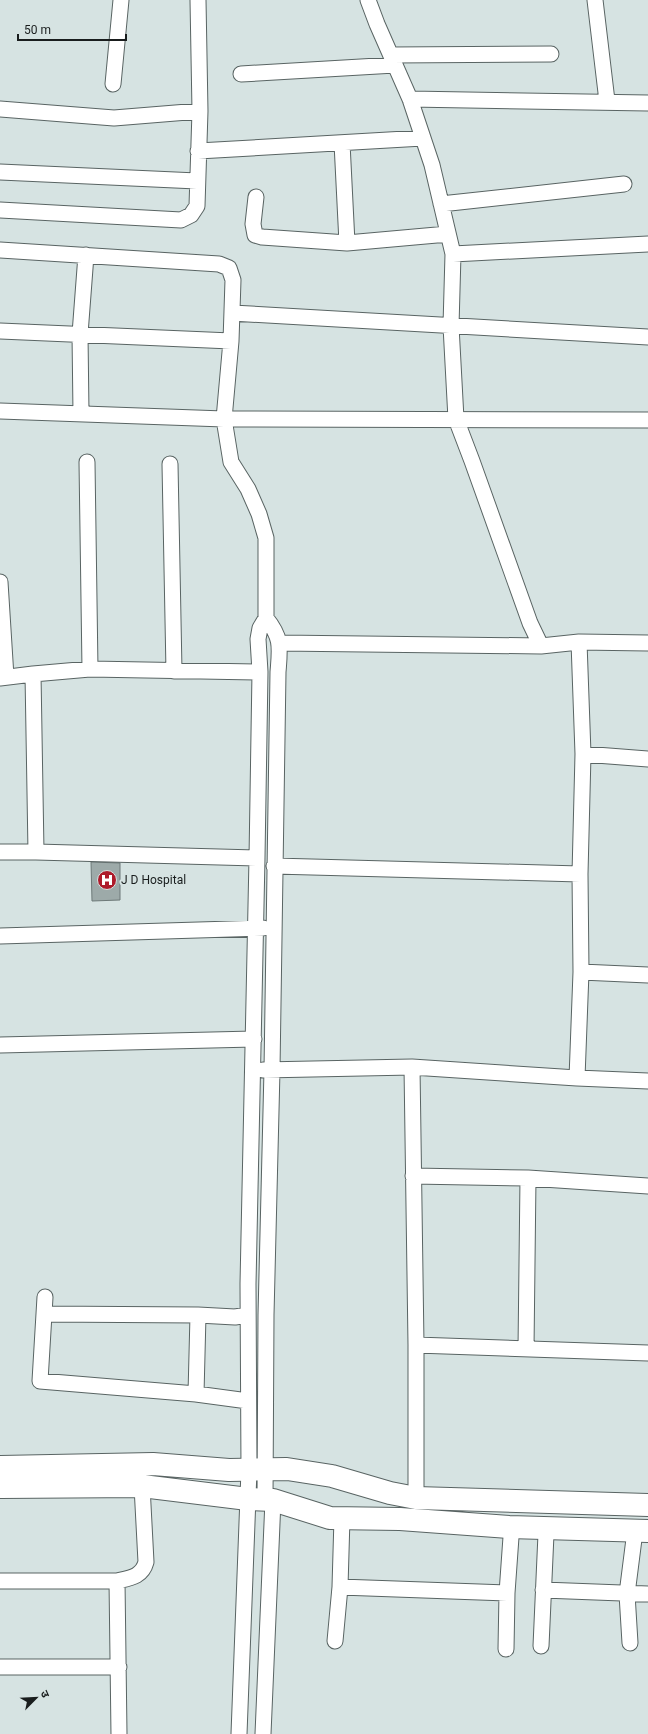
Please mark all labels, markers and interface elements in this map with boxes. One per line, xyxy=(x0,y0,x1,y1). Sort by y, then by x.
scale bar xyxy=(18,16,126,42)
text: 50 m xyxy=(24,23,51,37)
hospital icon: J D Hospital xyxy=(96,869,118,891)
place label: J D Hospital xyxy=(121,873,186,887)
north arrow xyxy=(16,1678,56,1718)
text: उ xyxy=(37,1689,52,1700)

